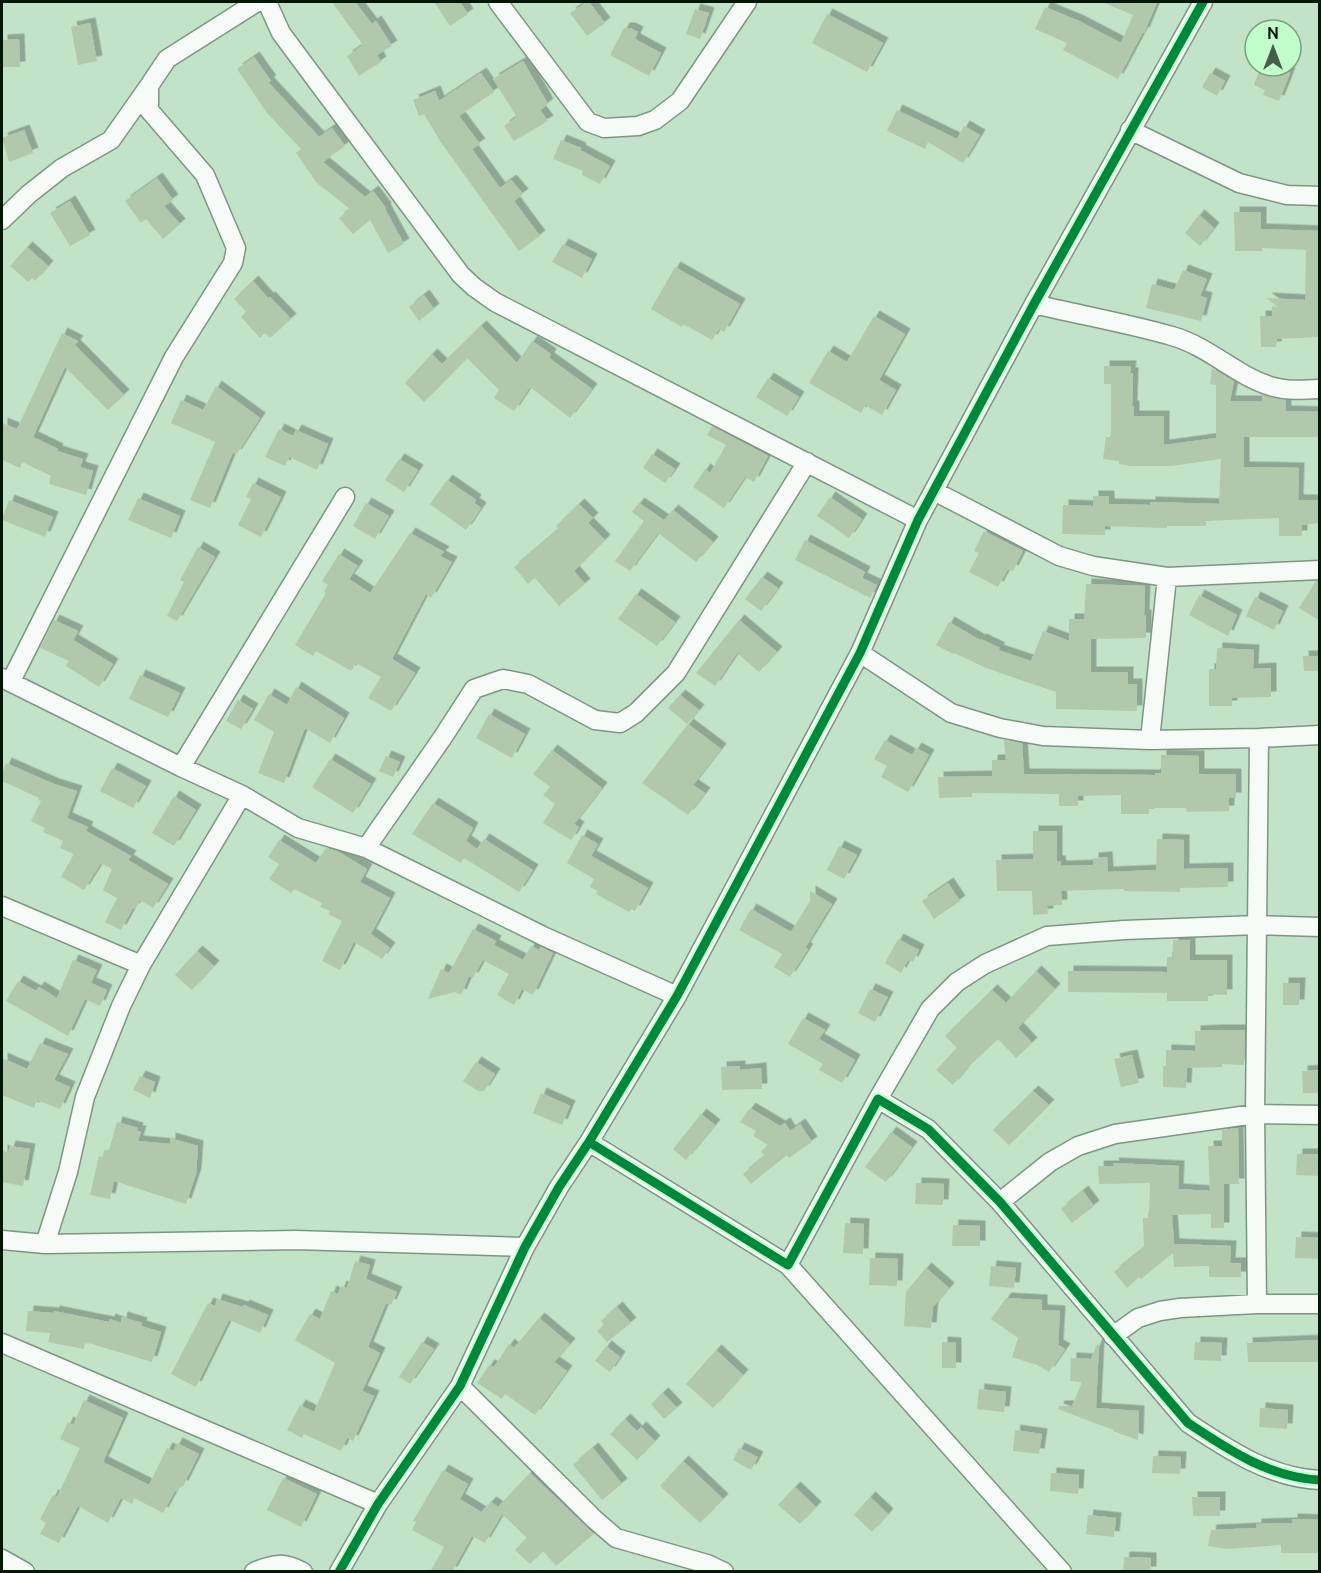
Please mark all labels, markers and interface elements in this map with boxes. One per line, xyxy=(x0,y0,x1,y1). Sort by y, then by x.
north arrow xyxy=(1243,18,1303,78)
text: N xyxy=(1267,24,1279,42)

